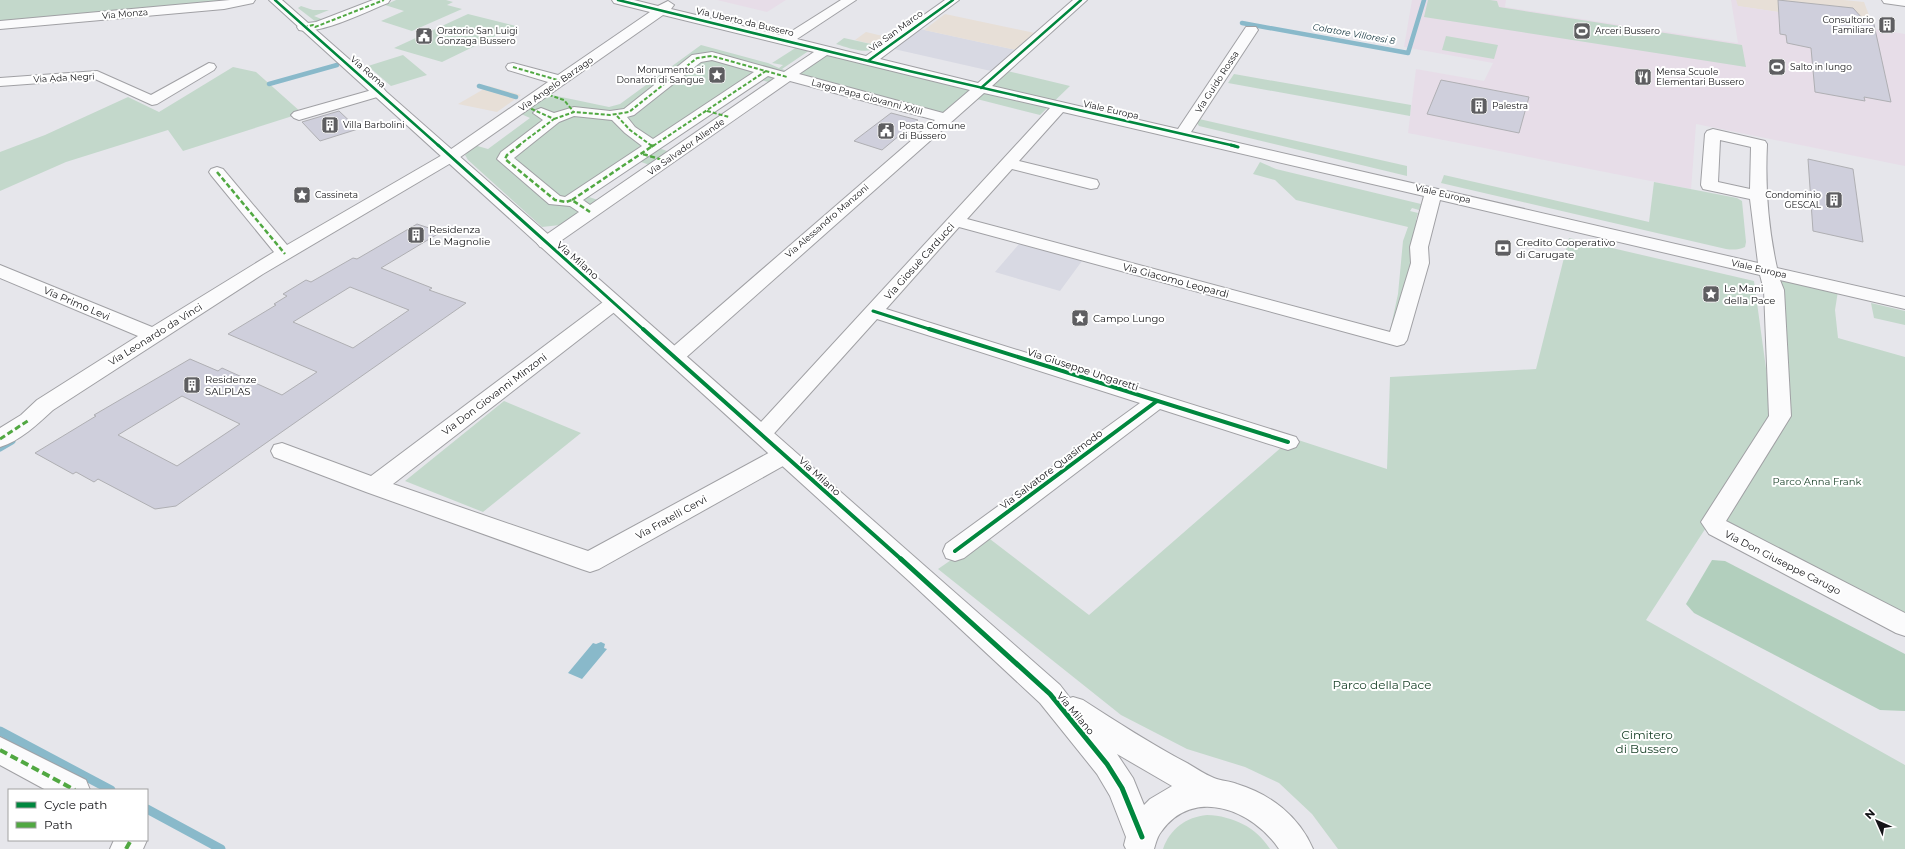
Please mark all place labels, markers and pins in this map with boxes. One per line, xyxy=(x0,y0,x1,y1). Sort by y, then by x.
place label: Consultorio Familiare xyxy=(1823,14,1875,35)
building icon: Consultorio Familiare xyxy=(1877,15,1897,35)
sports icon: Arceri Bussero xyxy=(1572,21,1592,41)
place label: Oratorio San Luigi Gonzaga Bussero xyxy=(437,25,518,46)
place label: Arceri Bussero xyxy=(1595,25,1660,36)
public building icon: Oratorio San Luigi Gonzaga Bussero xyxy=(414,26,434,46)
sports icon: Salto in lungo xyxy=(1767,57,1787,77)
place label: Salto in lungo xyxy=(1790,61,1852,72)
place label: Monumento ai Donatori di Sangue xyxy=(617,64,705,85)
place icon: Monumento ai Donatori di Sangue xyxy=(707,65,727,85)
place label: Mensa Scuole Elementari Bussero xyxy=(1656,66,1745,87)
restaurant icon: Mensa Scuole Elementari Bussero xyxy=(1633,67,1653,87)
building icon: Palestra xyxy=(1469,96,1489,116)
place label: Palestra xyxy=(1492,100,1528,111)
building icon: Villa Barbolini xyxy=(320,115,340,135)
place label: Villa Barbolini xyxy=(343,119,405,130)
place label: Posta Comune di Bussero xyxy=(899,120,966,141)
public building icon: Posta Comune di Bussero xyxy=(876,121,896,141)
place icon: Cassineta xyxy=(292,185,312,205)
place label: Cassineta xyxy=(315,189,358,200)
place label: Condominio GESCAL xyxy=(1765,189,1822,210)
building icon: Condominio GESCAL xyxy=(1824,190,1844,210)
place label: Residenza Le Magnolie xyxy=(429,223,490,248)
building icon: Residenza Le Magnolie xyxy=(406,225,426,245)
place label: Credito Cooperativo di Carugate xyxy=(1516,236,1615,261)
bank icon: Credito Cooperativo di Carugate xyxy=(1493,238,1513,258)
place label: Le Mani della Pace xyxy=(1724,282,1775,307)
place icon: Le Mani della Pace xyxy=(1701,284,1721,304)
place icon: Campo Lungo xyxy=(1070,308,1090,328)
place label: Campo Lungo xyxy=(1093,312,1165,325)
place label: Residenze SALPLAS xyxy=(205,373,256,398)
building icon: Residenze SALPLAS xyxy=(182,375,202,395)

